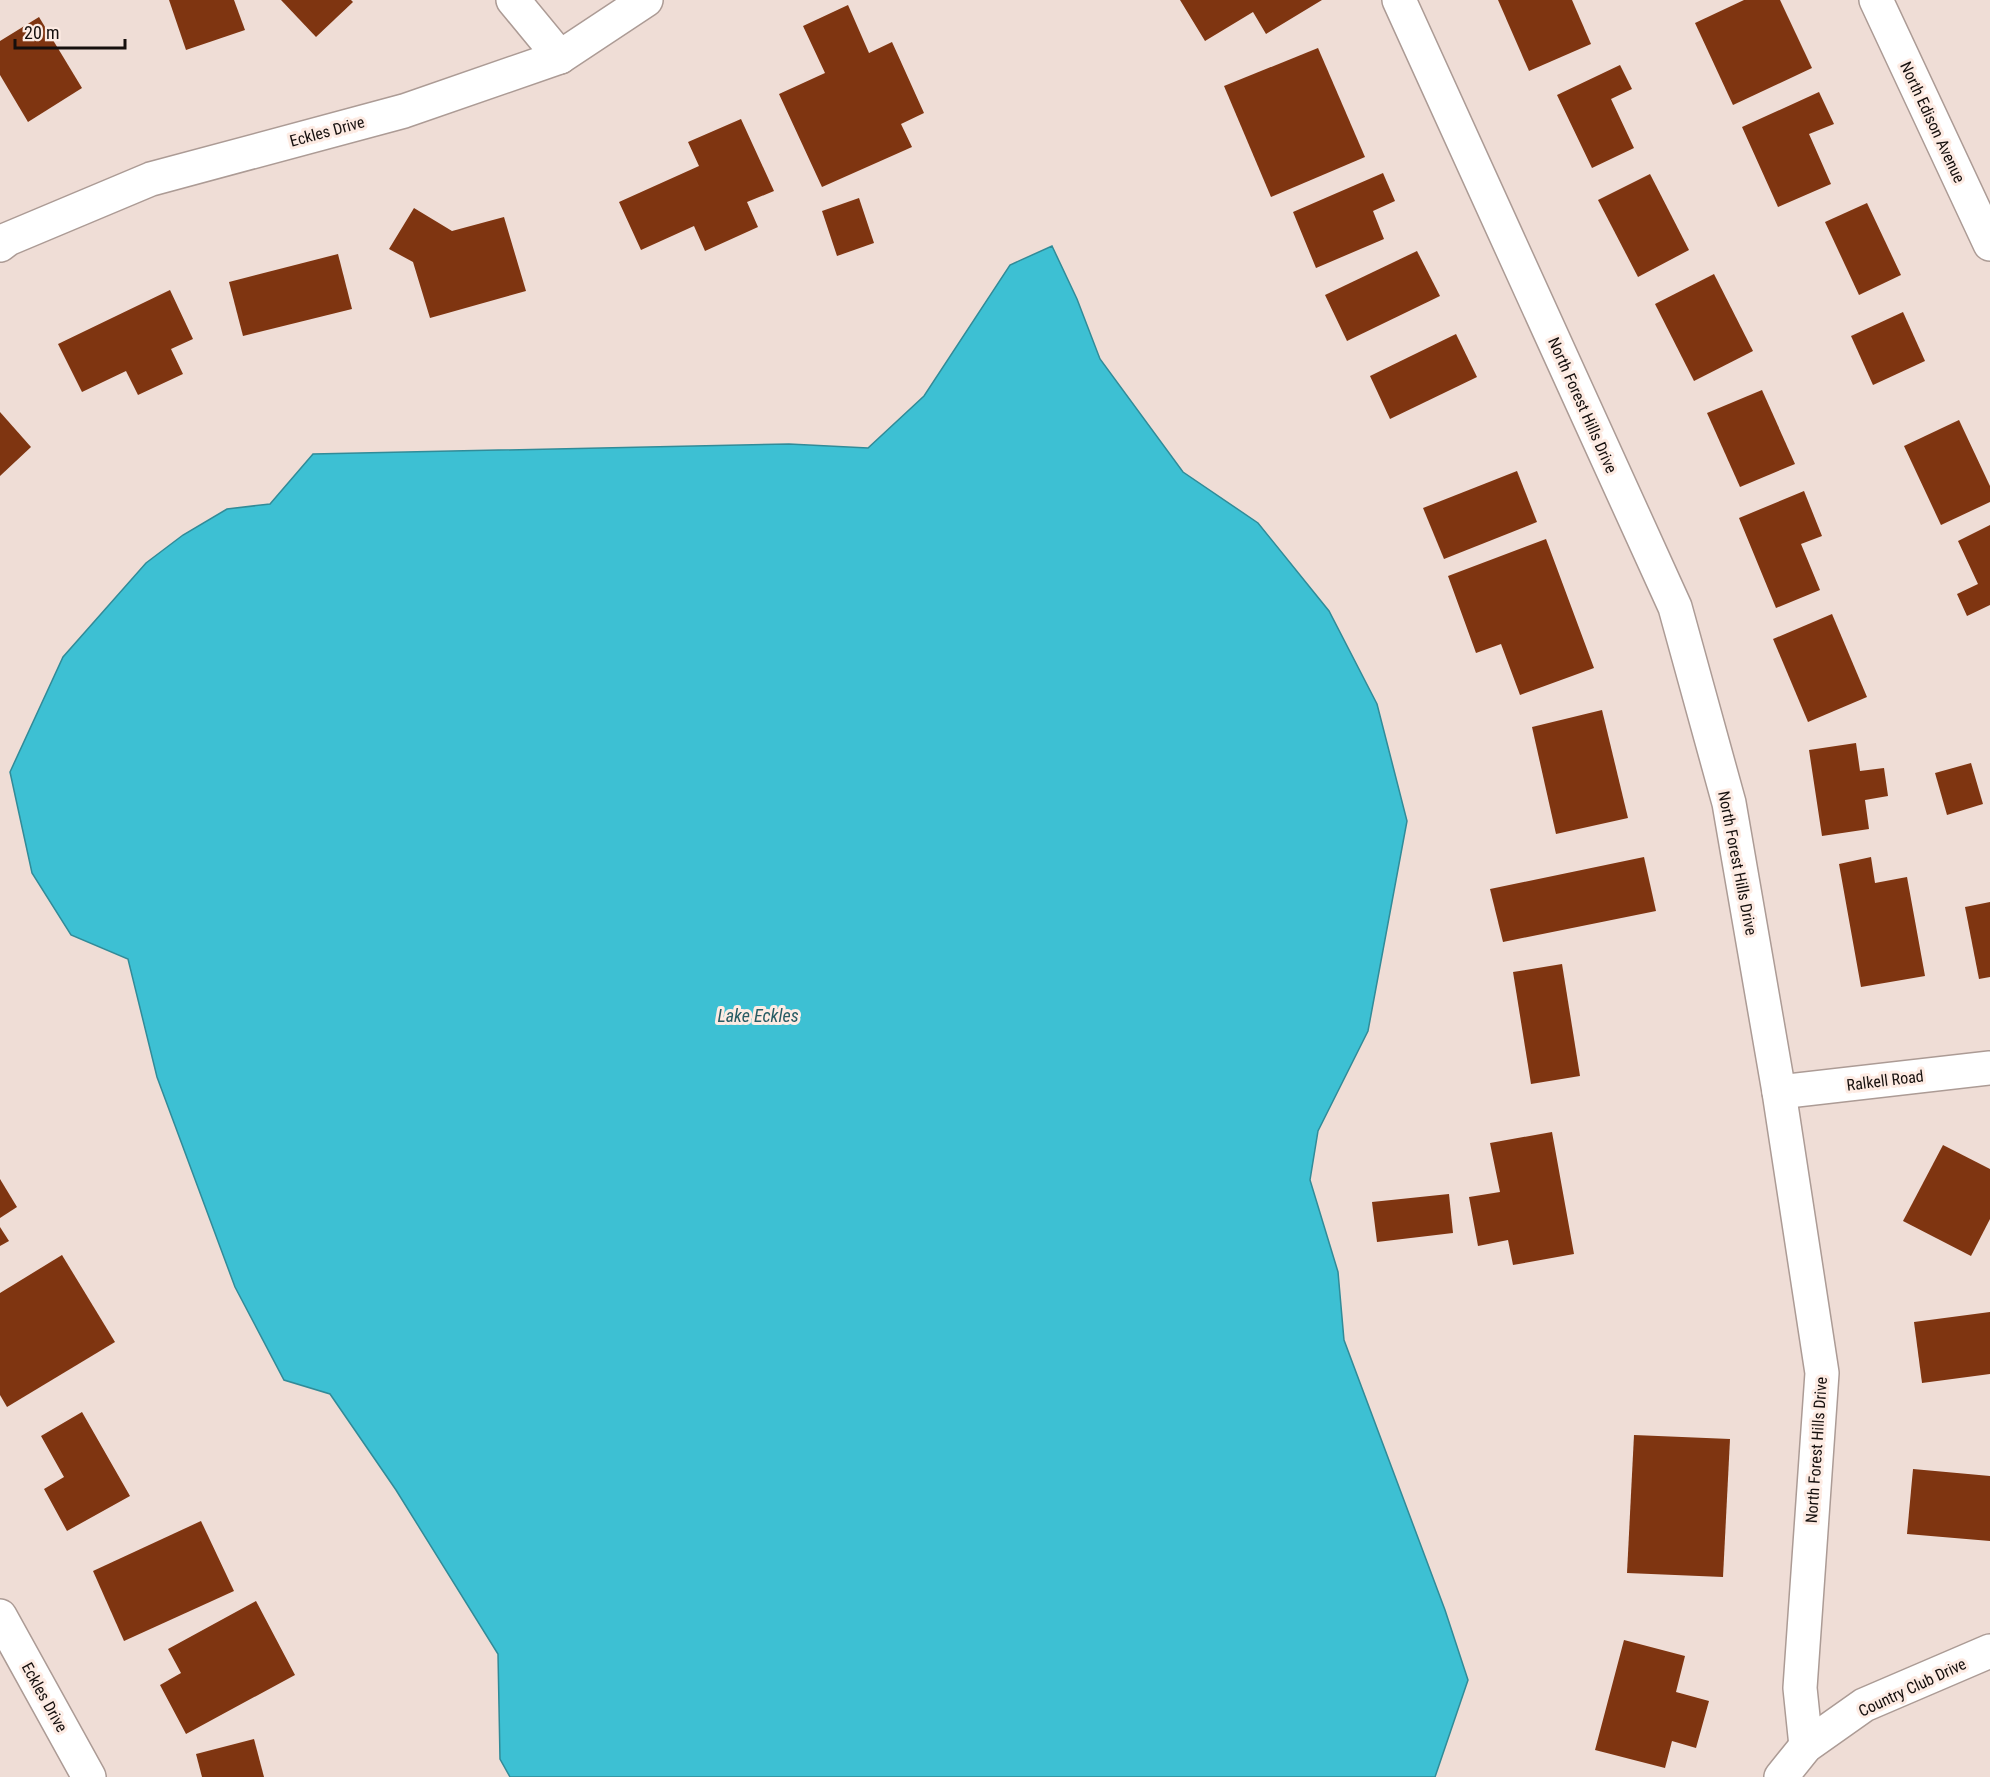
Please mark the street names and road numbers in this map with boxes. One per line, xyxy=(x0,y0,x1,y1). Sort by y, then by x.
street label: North Edison Avenue xyxy=(1896,59,1969,186)
street label: Eckles Drive xyxy=(288,112,367,151)
street label: North Forest Hills Drive xyxy=(1544,334,1621,476)
street label: North Forest Hills Drive xyxy=(1714,789,1761,937)
street label: Ralkell Road xyxy=(1845,1066,1925,1095)
street label: North Forest Hills Drive xyxy=(1802,1376,1831,1524)
street label: Country Club Drive xyxy=(1855,1654,1969,1721)
street label: Eckles Drive xyxy=(18,1659,71,1735)

